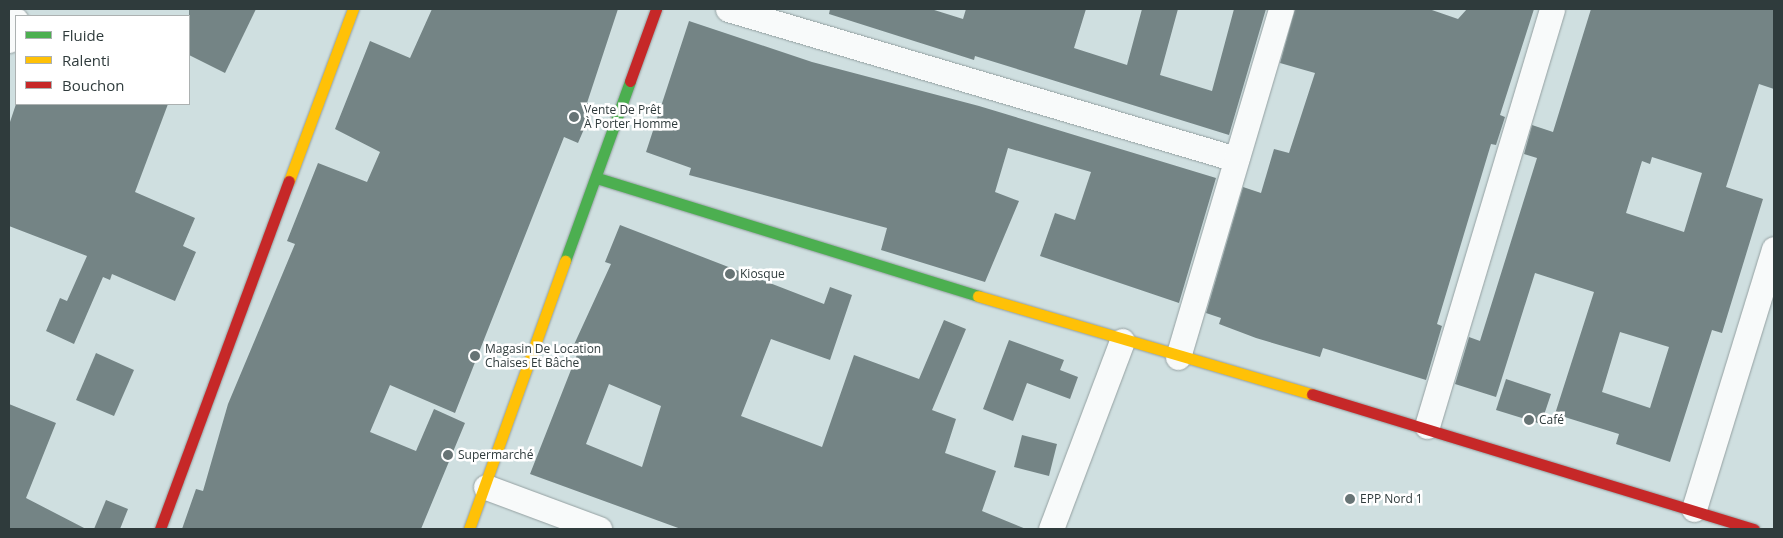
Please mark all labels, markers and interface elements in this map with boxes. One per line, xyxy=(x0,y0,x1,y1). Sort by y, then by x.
legend xyxy=(15,15,190,105)
text: Fluide xyxy=(62,25,104,45)
text: Ralenti xyxy=(62,50,110,70)
text: Bouchon xyxy=(62,75,125,95)
place label: Vente De Prêt À Porter Homme xyxy=(584,103,678,131)
marker: Vente De Prêt À Porter Homme xyxy=(568,111,580,123)
place label: Kiosque xyxy=(740,267,785,281)
marker: Kiosque xyxy=(724,268,736,280)
place label: Magasin De Location Chaises Et Bâche xyxy=(485,342,601,370)
marker: Magasin De Location Chaises Et Bâche xyxy=(469,350,481,362)
place label: Café xyxy=(1539,413,1564,427)
marker: Café xyxy=(1523,414,1535,426)
place label: Supermarché xyxy=(458,448,533,462)
marker: Supermarché xyxy=(442,449,454,461)
place label: EPP Nord 1 xyxy=(1360,492,1423,506)
marker: EPP Nord 1 xyxy=(1344,493,1356,505)

